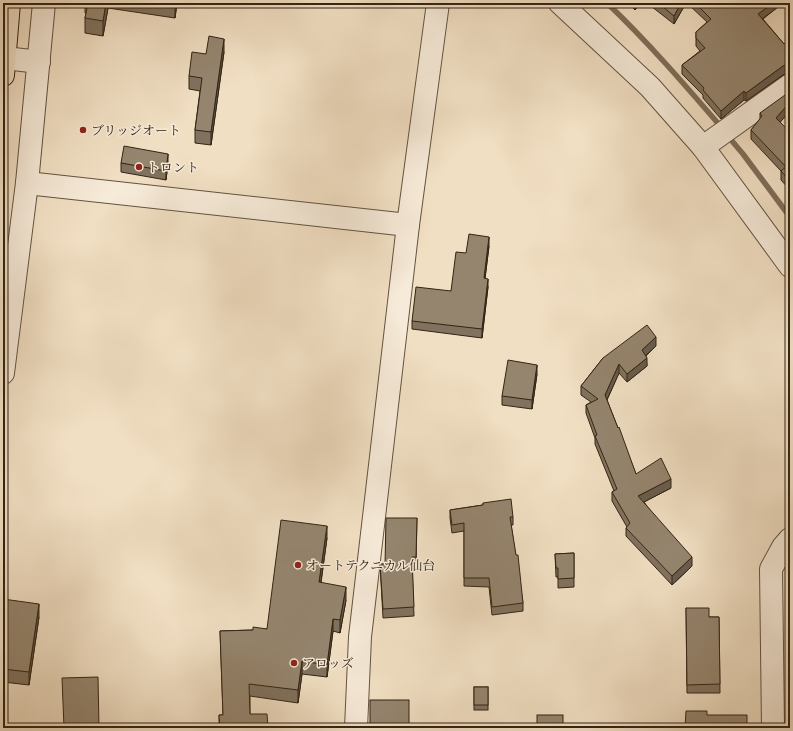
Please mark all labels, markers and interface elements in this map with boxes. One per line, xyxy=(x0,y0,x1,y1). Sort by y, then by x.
place label: ブリッジオート xyxy=(91,122,181,139)
marker: ブリッジオート xyxy=(78,125,88,135)
place label: トロント xyxy=(147,159,199,176)
marker: トロント xyxy=(134,162,144,172)
place label: オートテクニカル仙台 xyxy=(306,557,435,574)
marker: オートテクニカル仙台 xyxy=(293,560,303,570)
place label: アロッズ xyxy=(302,655,354,672)
marker: アロッズ xyxy=(289,658,299,668)

